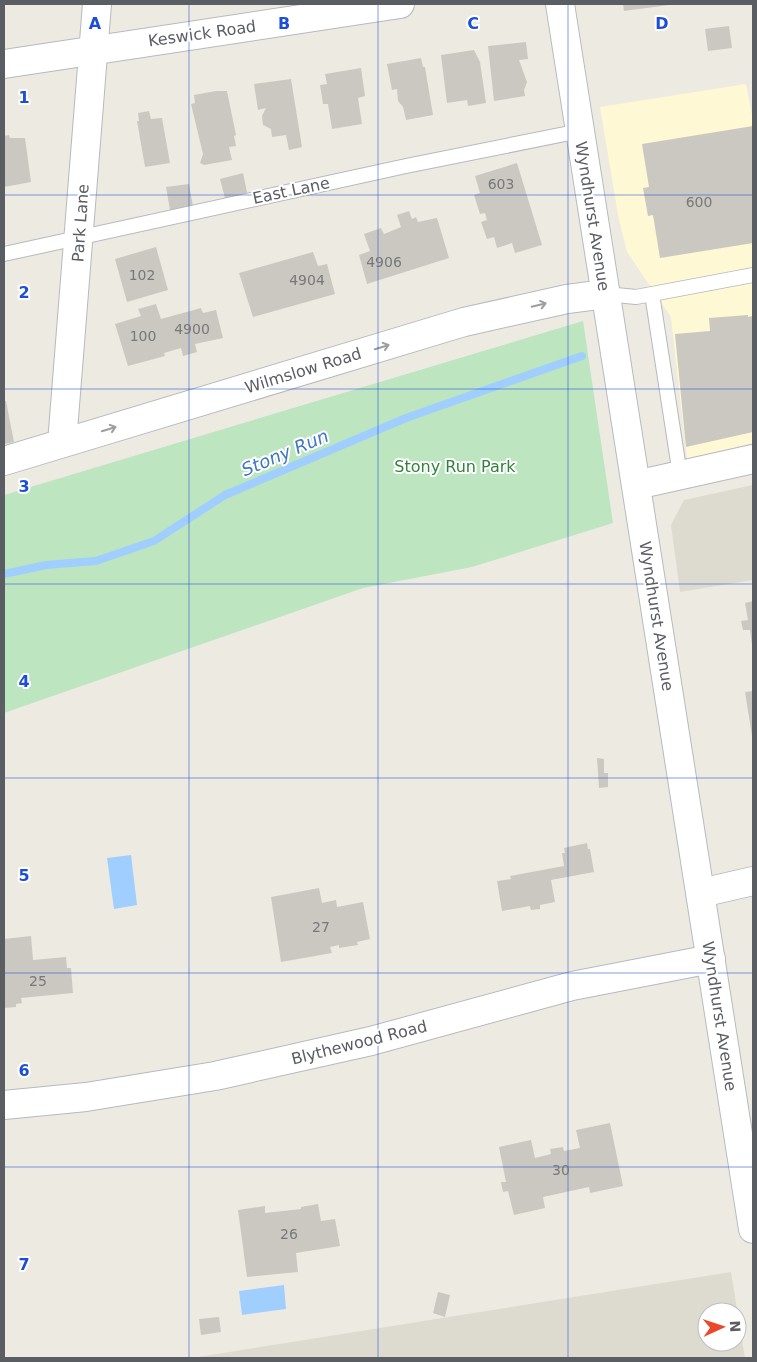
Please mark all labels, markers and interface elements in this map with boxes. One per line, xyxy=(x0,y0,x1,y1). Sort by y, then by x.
text: A xyxy=(89,14,102,33)
text: B xyxy=(278,14,290,33)
text: C xyxy=(467,14,479,33)
text: D xyxy=(655,14,669,33)
street label: Keswick Road xyxy=(147,17,257,50)
text: 1 xyxy=(18,88,30,107)
street label: Wyndhurst Avenue xyxy=(571,140,614,292)
street label: East Lane xyxy=(251,173,331,208)
house number: 603 xyxy=(488,176,514,192)
street label: Park Lane xyxy=(68,183,93,263)
house number: 600 xyxy=(686,194,712,210)
house number: 4906 xyxy=(366,254,402,270)
house number: 102 xyxy=(129,267,155,283)
house number: 4904 xyxy=(289,272,325,288)
text: 2 xyxy=(18,283,30,302)
one-way arrow xyxy=(530,300,546,309)
house number: 4900 xyxy=(174,321,210,337)
house number: 100 xyxy=(130,328,156,344)
one-way arrow xyxy=(373,341,389,351)
street label: Wilmslow Road xyxy=(243,344,364,397)
one-way arrow xyxy=(100,423,116,433)
water label: Stony Run xyxy=(238,425,332,480)
park label: Stony Run Park xyxy=(394,457,516,476)
text: 3 xyxy=(18,477,30,496)
street label: Wyndhurst Avenue xyxy=(635,540,678,692)
text: 4 xyxy=(18,672,30,691)
text: 5 xyxy=(18,866,30,885)
house number: 27 xyxy=(312,919,330,935)
street label: Wyndhurst Avenue xyxy=(698,940,741,1092)
house number: 25 xyxy=(29,973,47,989)
street label: Blythewood Road xyxy=(289,1016,429,1069)
text: 6 xyxy=(18,1061,30,1080)
house number: 30 xyxy=(552,1162,570,1178)
house number: 26 xyxy=(280,1226,298,1242)
text: 7 xyxy=(18,1255,30,1274)
north arrow xyxy=(697,1302,747,1352)
text: N xyxy=(727,1320,743,1333)

